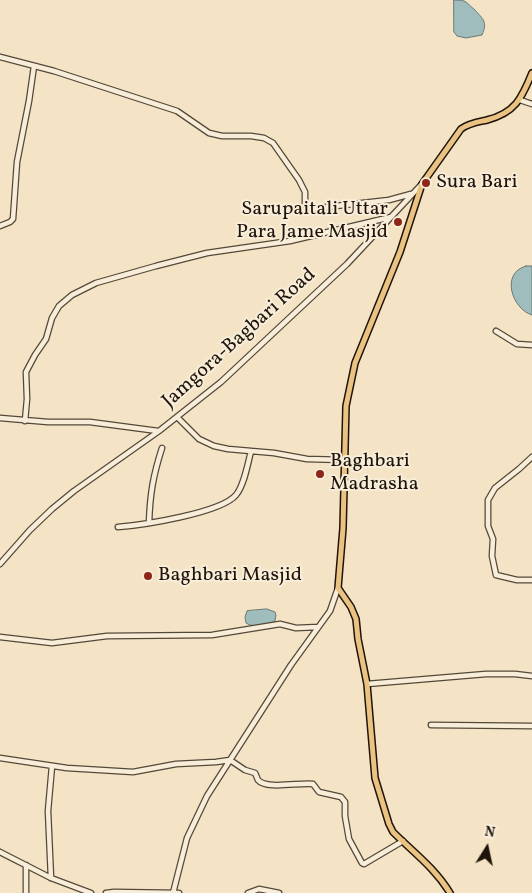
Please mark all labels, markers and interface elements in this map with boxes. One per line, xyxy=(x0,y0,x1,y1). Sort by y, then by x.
place label: Sura Bari xyxy=(436,171,517,195)
marker: Sura Bari xyxy=(420,177,432,189)
place label: Sarupaitali Uttar Para Jame Masjid xyxy=(236,198,388,245)
marker: Sarupaitali Uttar Para Jame Masjid xyxy=(392,216,404,228)
street label: Jamgora-Bagbari Road xyxy=(158,264,322,414)
place label: Baghbari Madrasha xyxy=(330,450,419,497)
marker: Baghbari Madrasha xyxy=(314,468,326,480)
place label: Baghbari Masjid xyxy=(158,564,302,588)
marker: Baghbari Masjid xyxy=(142,570,154,582)
text: N xyxy=(483,822,496,843)
north arrow xyxy=(462,823,512,873)

